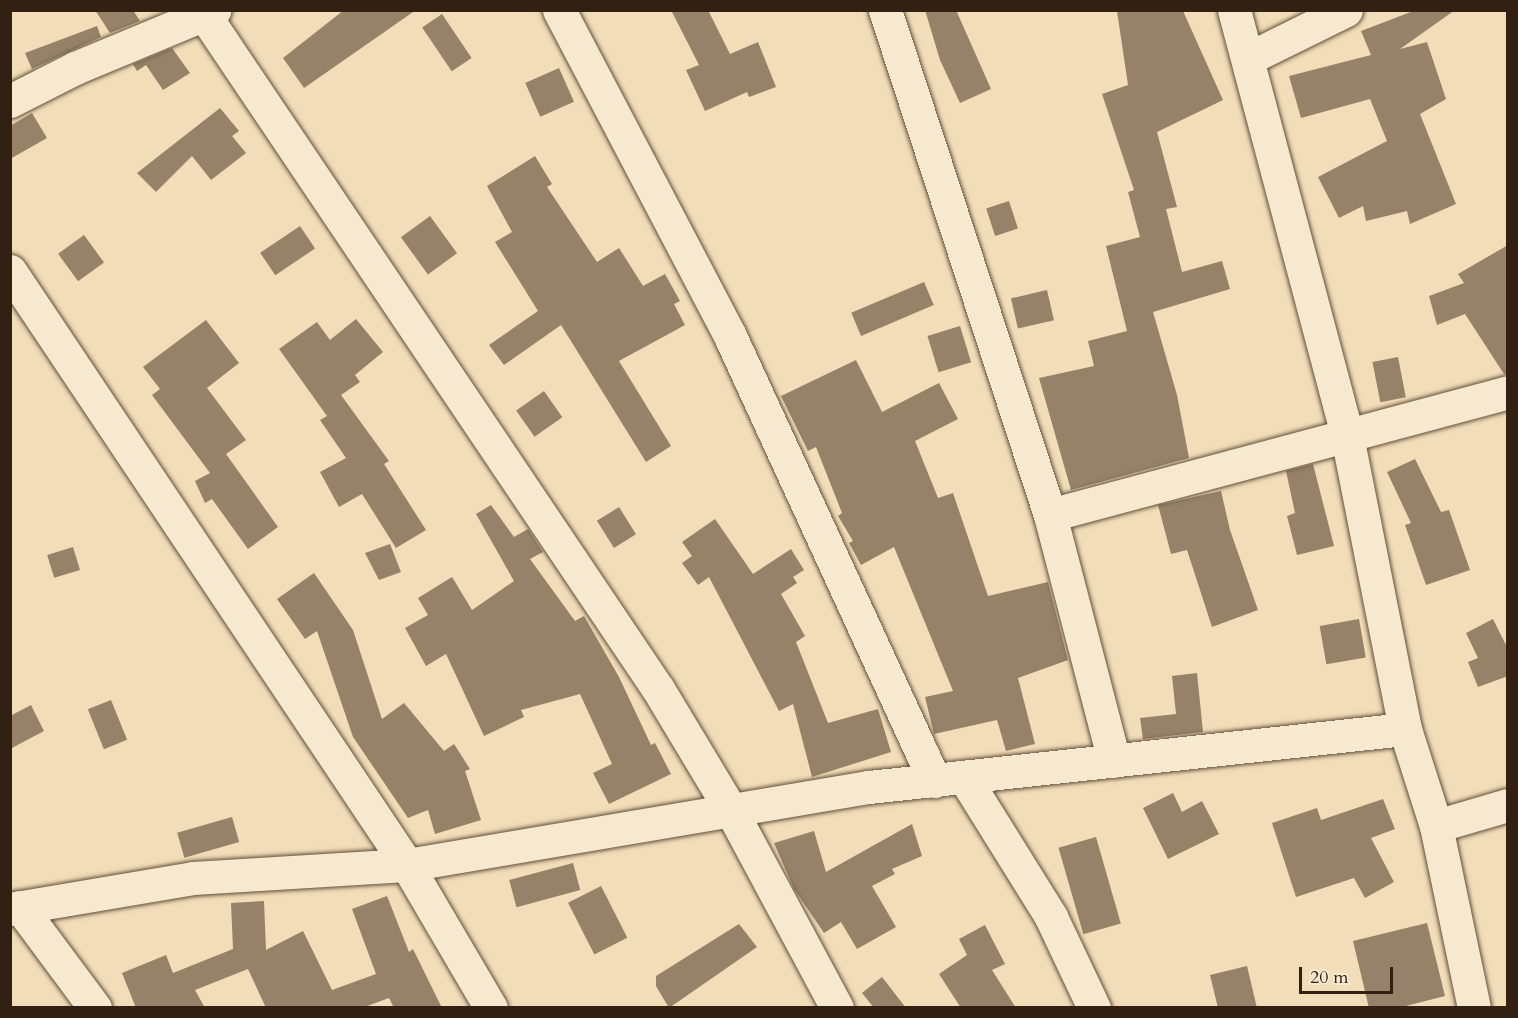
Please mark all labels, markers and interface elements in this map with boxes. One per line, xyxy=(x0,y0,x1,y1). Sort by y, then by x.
scale bar xyxy=(1302,955,1396,993)
text: 20 m xyxy=(1310,965,1349,990)

